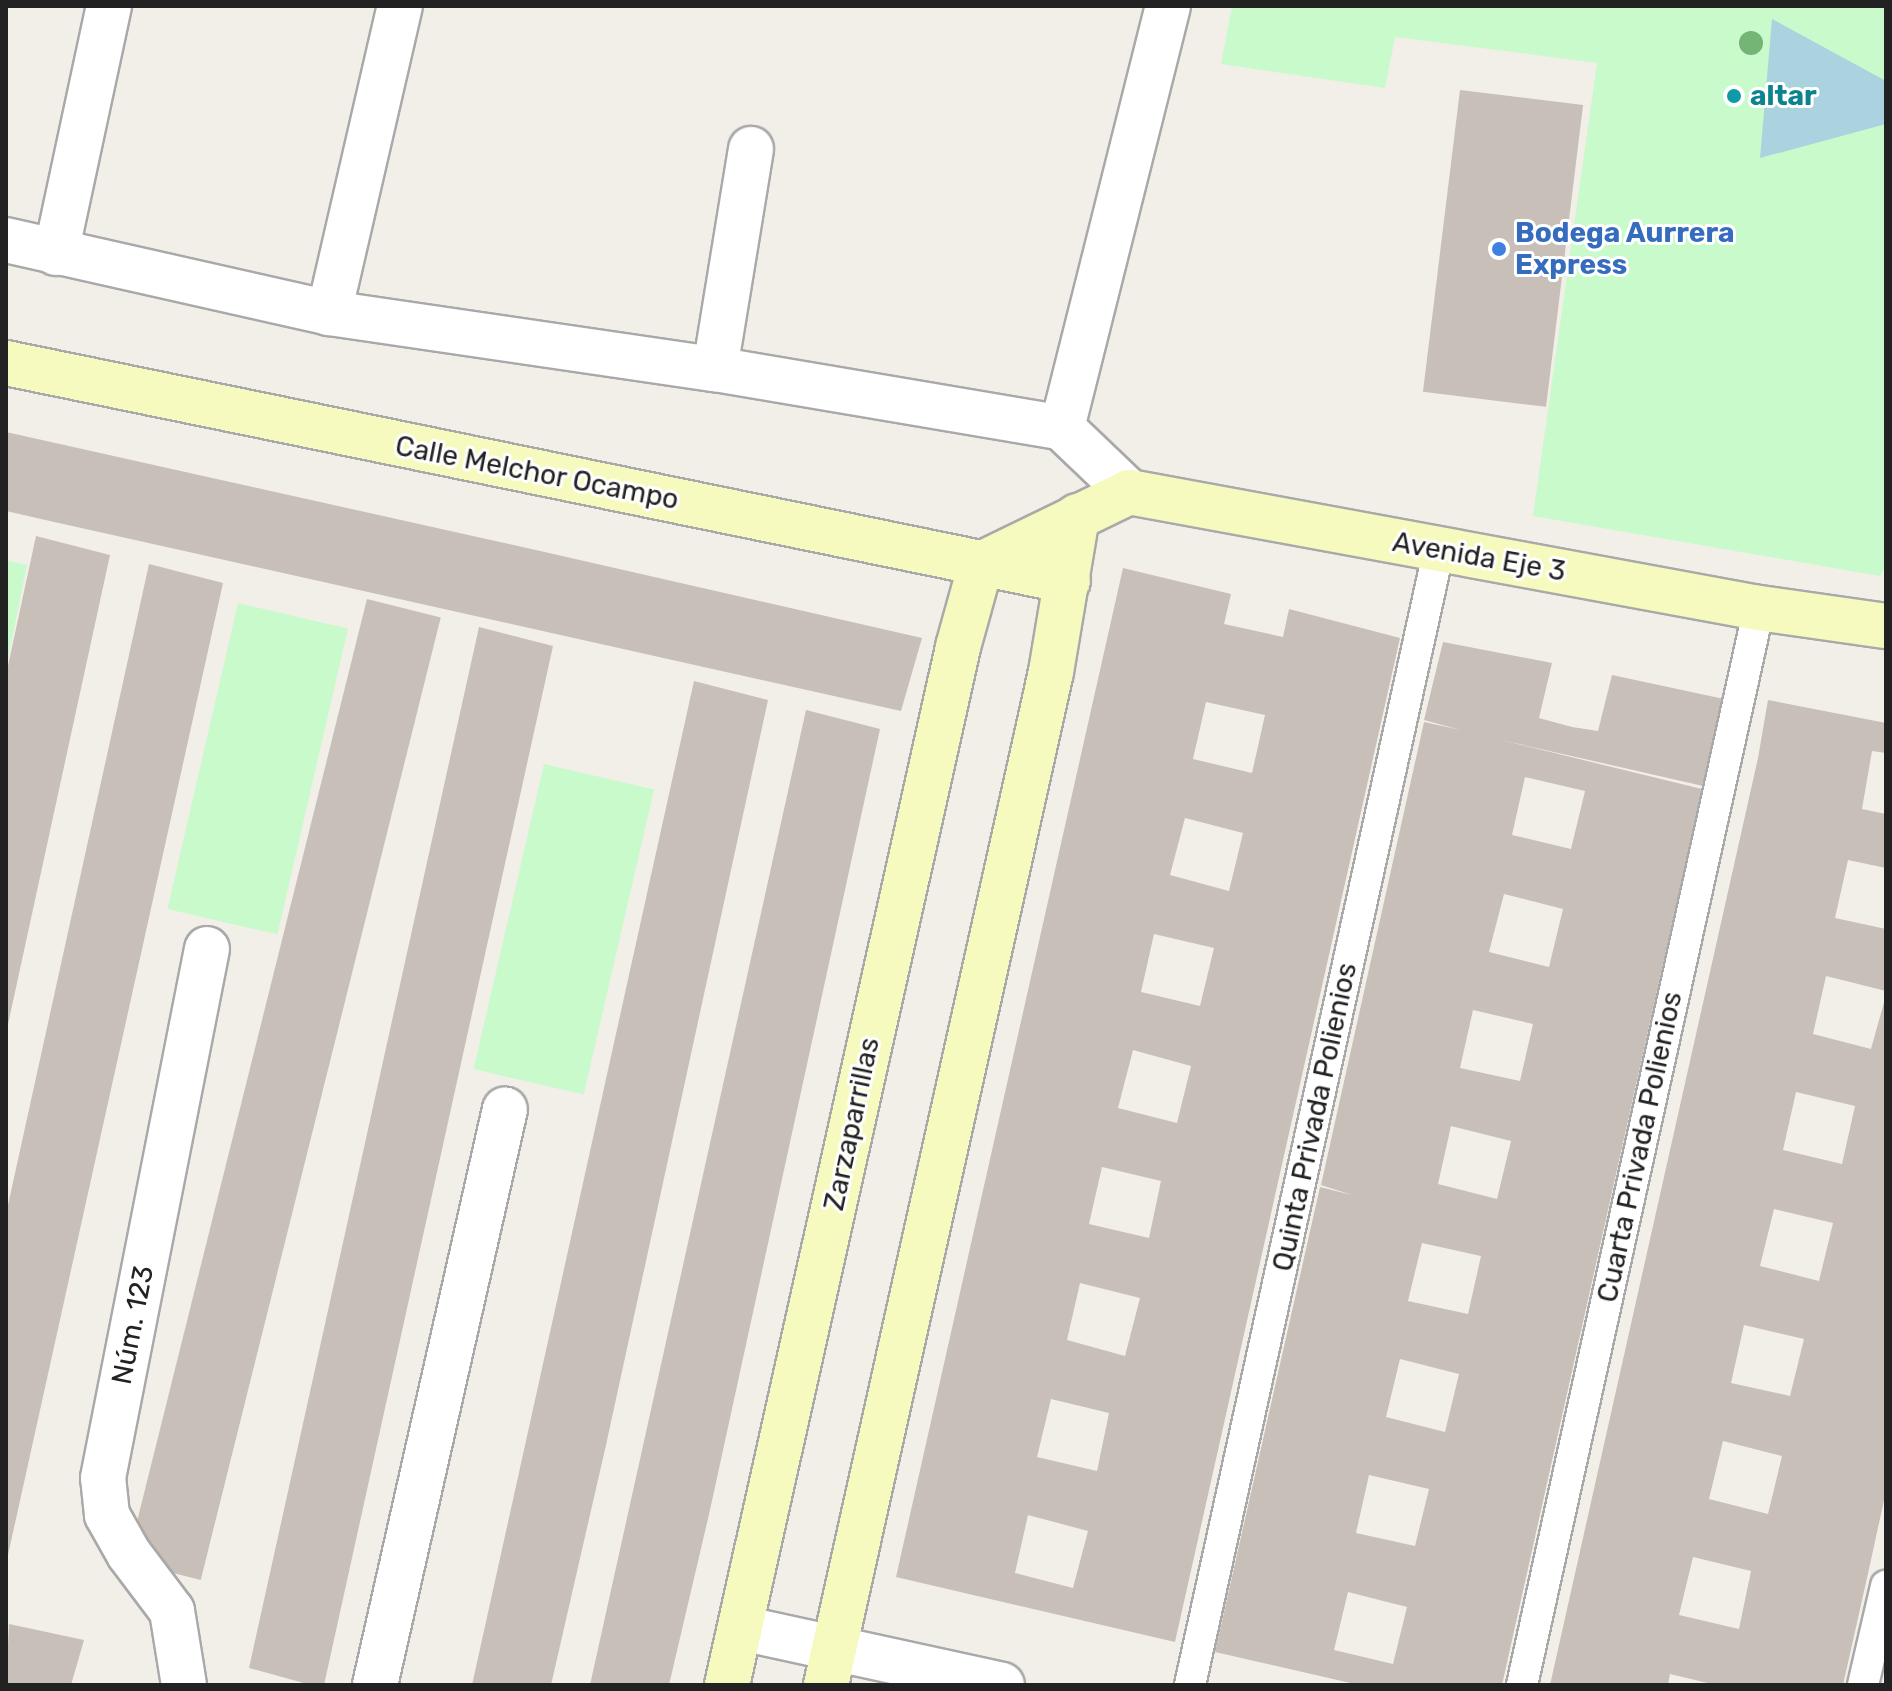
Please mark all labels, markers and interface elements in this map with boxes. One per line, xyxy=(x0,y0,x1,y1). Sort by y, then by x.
place label: altar xyxy=(1750,79,1817,113)
marker: altar xyxy=(1725,87,1743,105)
place label: Bodega Aurrera Express xyxy=(1515,216,1735,282)
marker: Bodega Aurrera Express xyxy=(1490,240,1508,258)
street label: Calle Melchor Ocampo xyxy=(392,429,682,517)
street label: Avenida Eje 3 xyxy=(1390,525,1568,589)
street label: Quinta Privada Polienios xyxy=(1266,960,1364,1274)
street label: Cuarta Privada Polienios xyxy=(1591,989,1689,1305)
street label: Zarzaparrillas xyxy=(817,1034,887,1214)
street label: Núm. 123 xyxy=(105,1263,161,1387)

